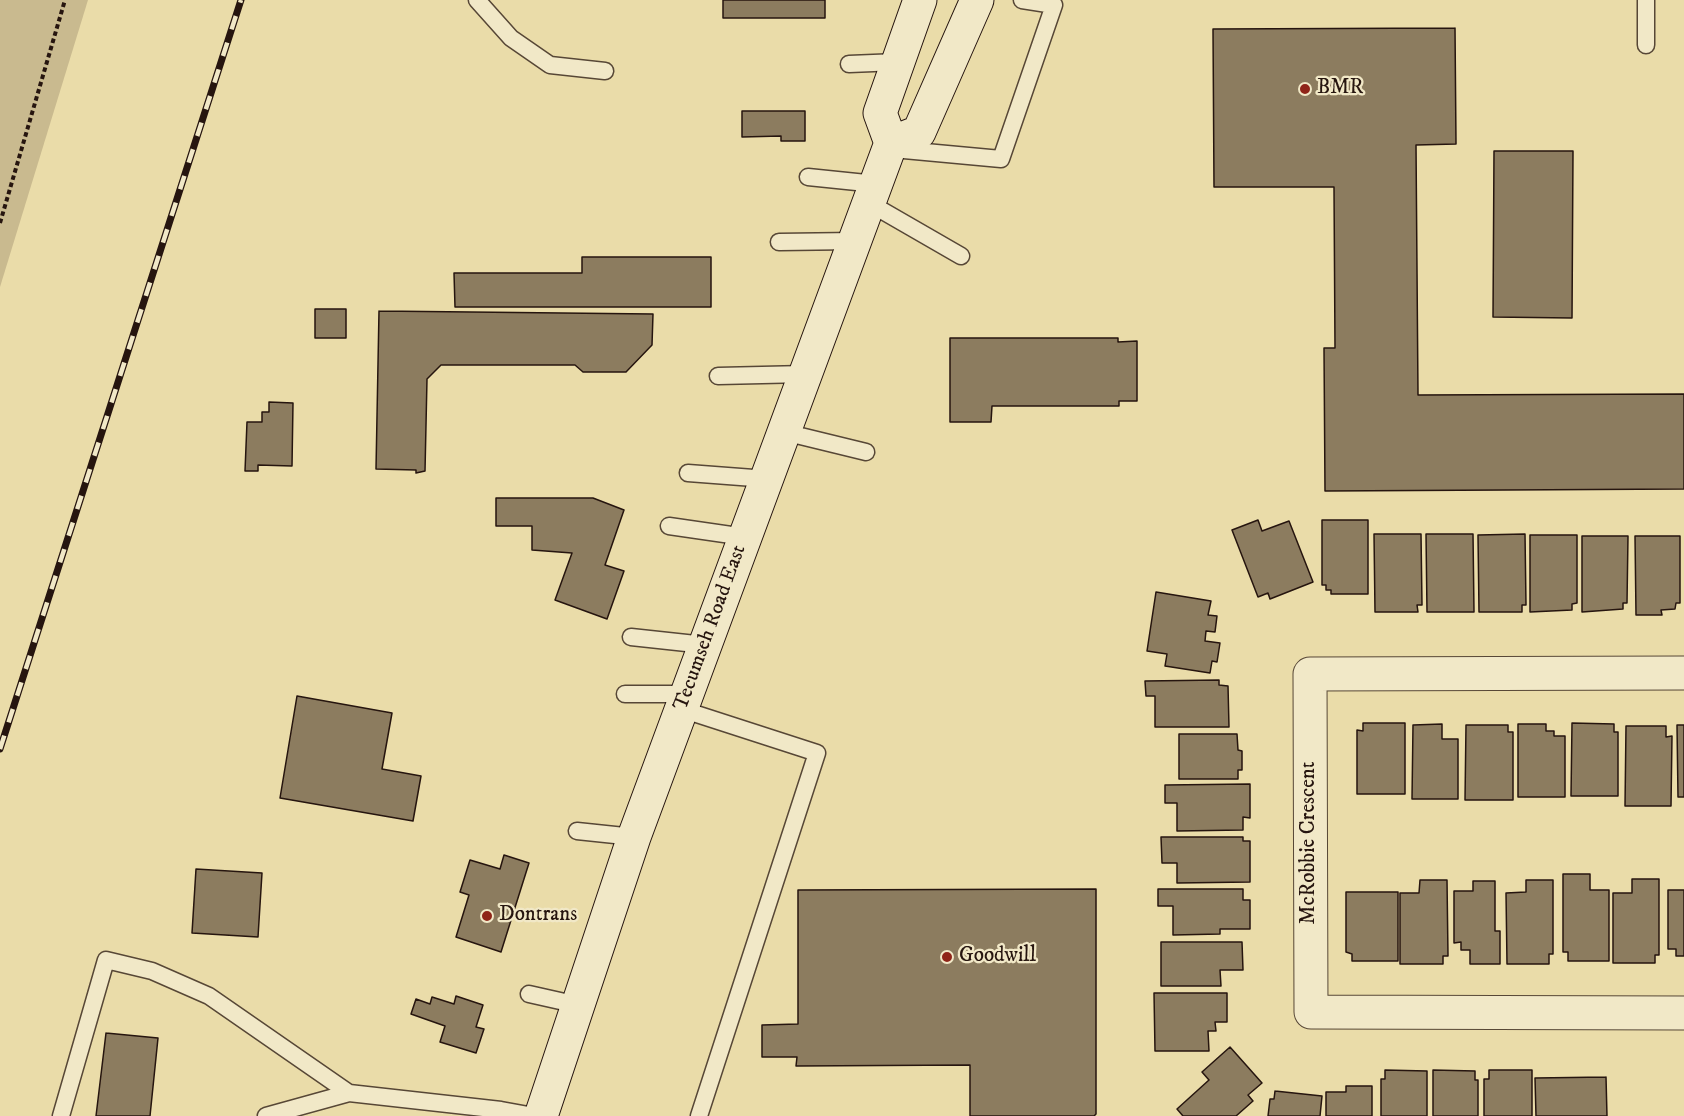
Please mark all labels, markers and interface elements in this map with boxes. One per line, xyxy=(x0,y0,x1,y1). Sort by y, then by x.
place label: BMR xyxy=(1317,76,1363,102)
marker: BMR xyxy=(1298,82,1312,96)
street label: Tecumseh Road East xyxy=(669,542,753,714)
street label: McRobbie Crescent xyxy=(1297,762,1323,924)
place label: Dontrans xyxy=(499,903,577,929)
marker: Dontrans xyxy=(480,909,494,923)
place label: Goodwill xyxy=(959,944,1036,970)
marker: Goodwill xyxy=(940,950,954,964)

